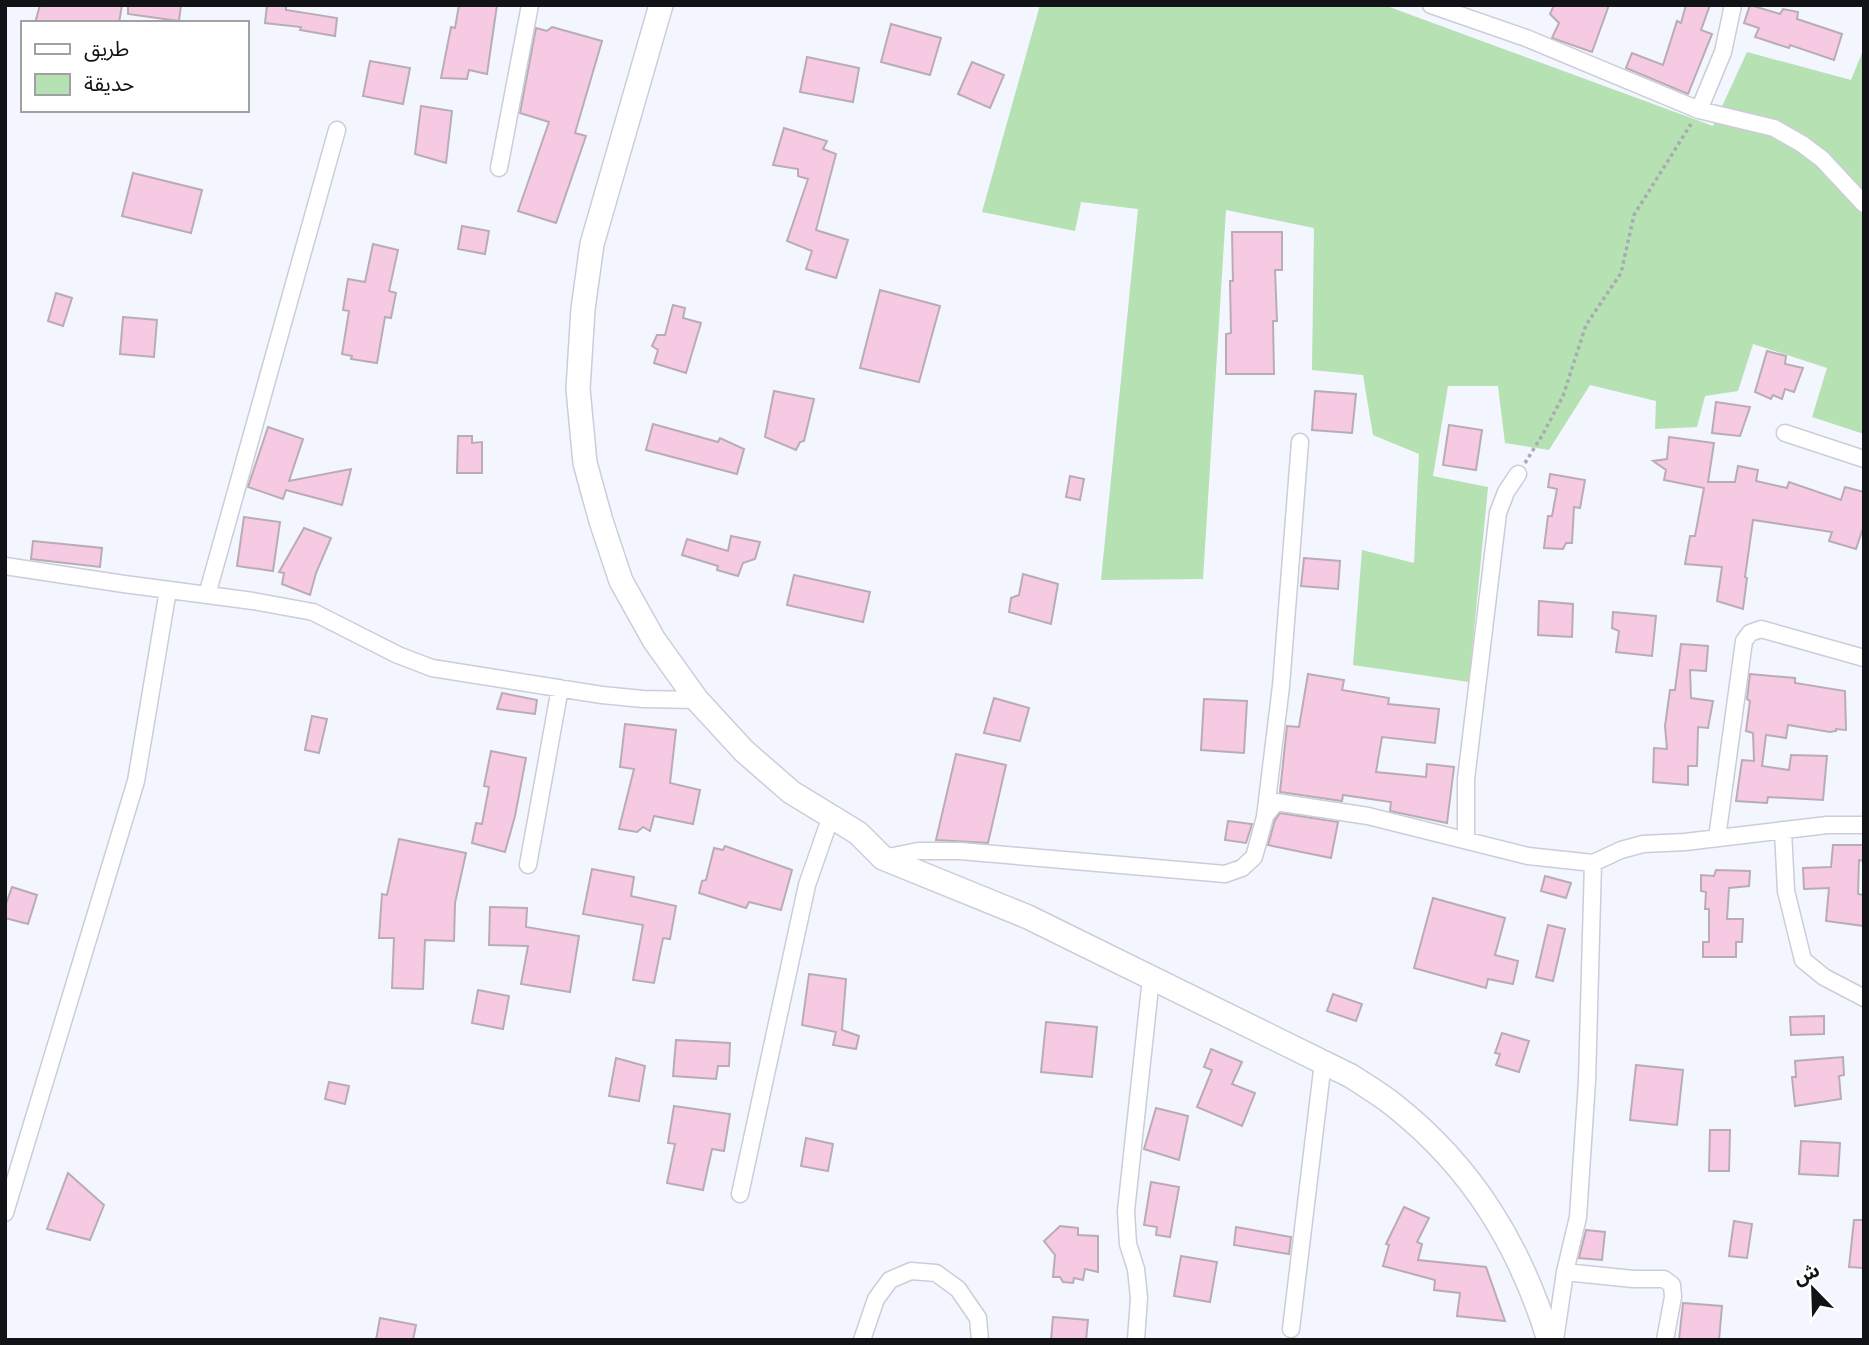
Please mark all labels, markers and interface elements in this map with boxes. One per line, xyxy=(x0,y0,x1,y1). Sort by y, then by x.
legend xyxy=(21,21,248,112)
text: طريق xyxy=(84,35,129,62)
text: حديقة xyxy=(84,70,134,95)
north arrow xyxy=(1778,1254,1848,1324)
text: ش xyxy=(1790,1257,1823,1289)

